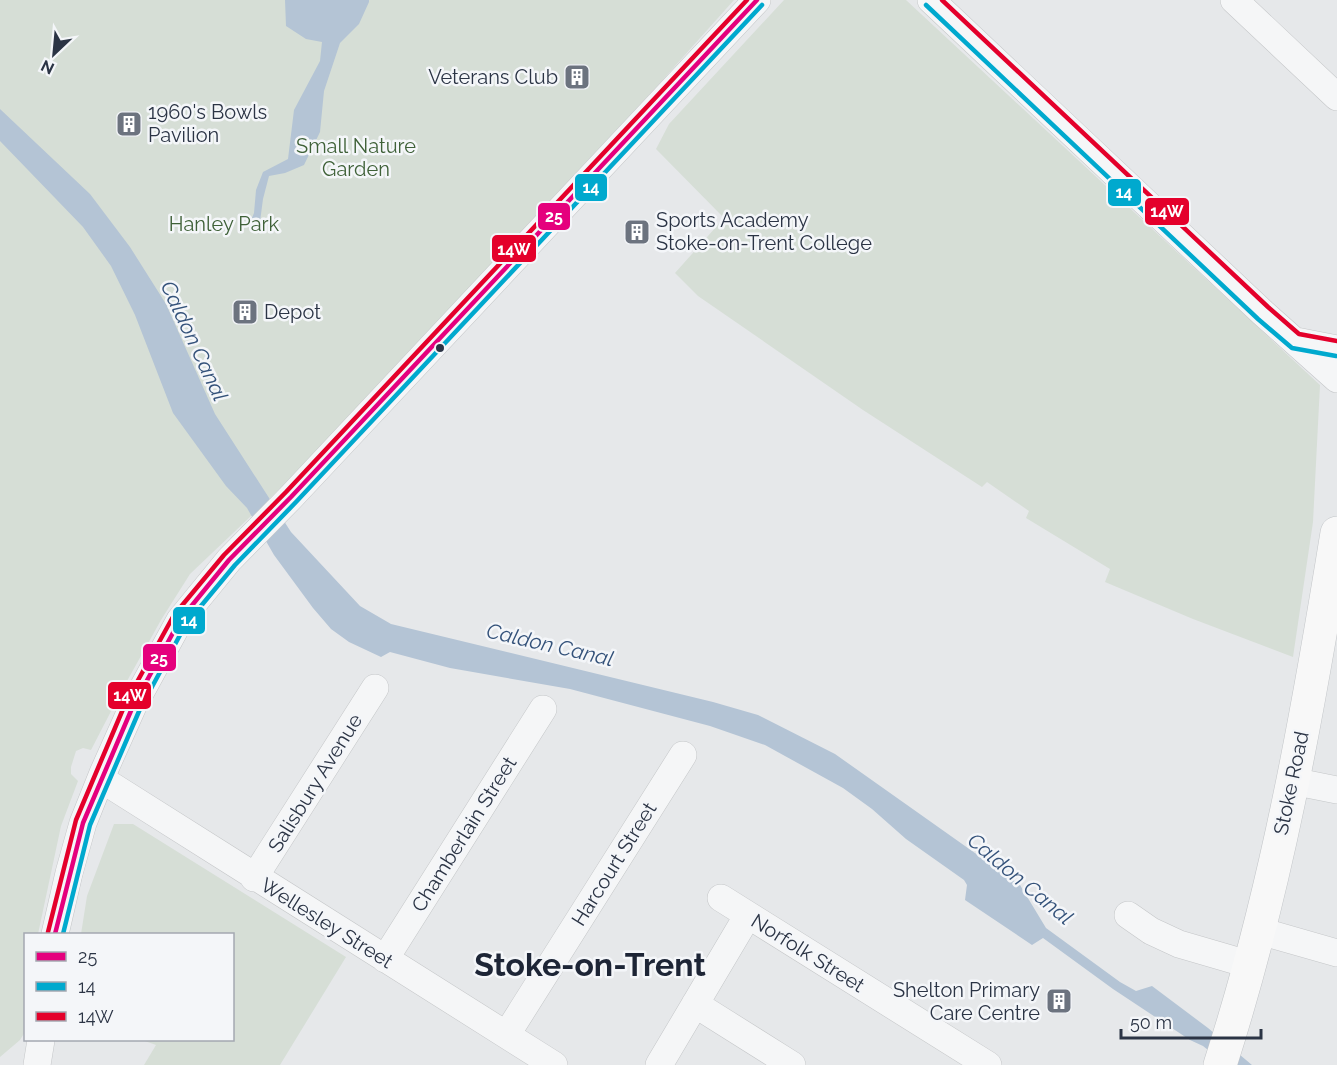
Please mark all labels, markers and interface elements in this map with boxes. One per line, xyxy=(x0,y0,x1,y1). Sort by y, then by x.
north arrow xyxy=(24,24,84,84)
text: N xyxy=(38,56,57,78)
building icon: Veterans Club xyxy=(562,62,592,92)
place label: Veterans Club xyxy=(428,65,558,89)
place label: 1960's Bowls Pavilion xyxy=(148,100,267,147)
building icon: 1960's Bowls Pavilion xyxy=(114,109,144,139)
park label: Small Nature Garden xyxy=(296,134,416,181)
line badge: 14 xyxy=(574,173,608,202)
text: 14 xyxy=(582,178,600,197)
line badge: 14 xyxy=(1107,178,1142,207)
text: 14 xyxy=(1115,183,1133,202)
line badge: 14W xyxy=(1144,197,1190,226)
line badge: 25 xyxy=(537,202,571,231)
text: 14W xyxy=(1150,202,1184,221)
text: 25 xyxy=(545,207,563,226)
place label: Sports Academy Stoke-on-Trent College xyxy=(656,208,872,255)
park label: Hanley Park xyxy=(169,212,280,236)
building icon: Sports Academy Stoke-on-Trent College xyxy=(622,217,652,247)
line badge: 14W xyxy=(491,234,537,263)
text: 14W xyxy=(497,240,531,259)
water label: Caldon Canal xyxy=(156,277,233,405)
building icon: Depot xyxy=(230,297,260,327)
place label: Depot xyxy=(264,300,321,324)
unlabelled marker xyxy=(434,342,446,354)
line badge: 14 xyxy=(172,606,206,635)
text: 14 xyxy=(180,611,198,630)
water label: Caldon Canal xyxy=(484,618,616,671)
line badge: 25 xyxy=(142,643,177,672)
text: 25 xyxy=(150,649,168,668)
line badge: 14W xyxy=(107,681,152,710)
text: 14W xyxy=(113,686,147,705)
street label: Salisbury Avenue xyxy=(263,709,367,857)
street label: Stoke Road xyxy=(1268,729,1314,837)
street label: Chamberlain Street xyxy=(406,752,522,916)
street label: Harcourt Street xyxy=(566,798,662,930)
water label: Caldon Canal xyxy=(963,827,1078,930)
street label: Wellesley Street xyxy=(256,873,398,973)
street label: Norfolk Street xyxy=(747,909,869,998)
legend xyxy=(24,933,234,1041)
text: 25 xyxy=(78,946,97,967)
district label: Stoke-on-Trent xyxy=(474,946,706,983)
text: 14 xyxy=(78,976,96,997)
place label: Shelton Primary Care Centre xyxy=(893,978,1040,1025)
building icon: Shelton Primary Care Centre xyxy=(1044,986,1074,1016)
scale bar xyxy=(1121,1002,1260,1040)
text: 14W xyxy=(78,1006,114,1027)
text: 50 m xyxy=(1130,1012,1172,1033)

